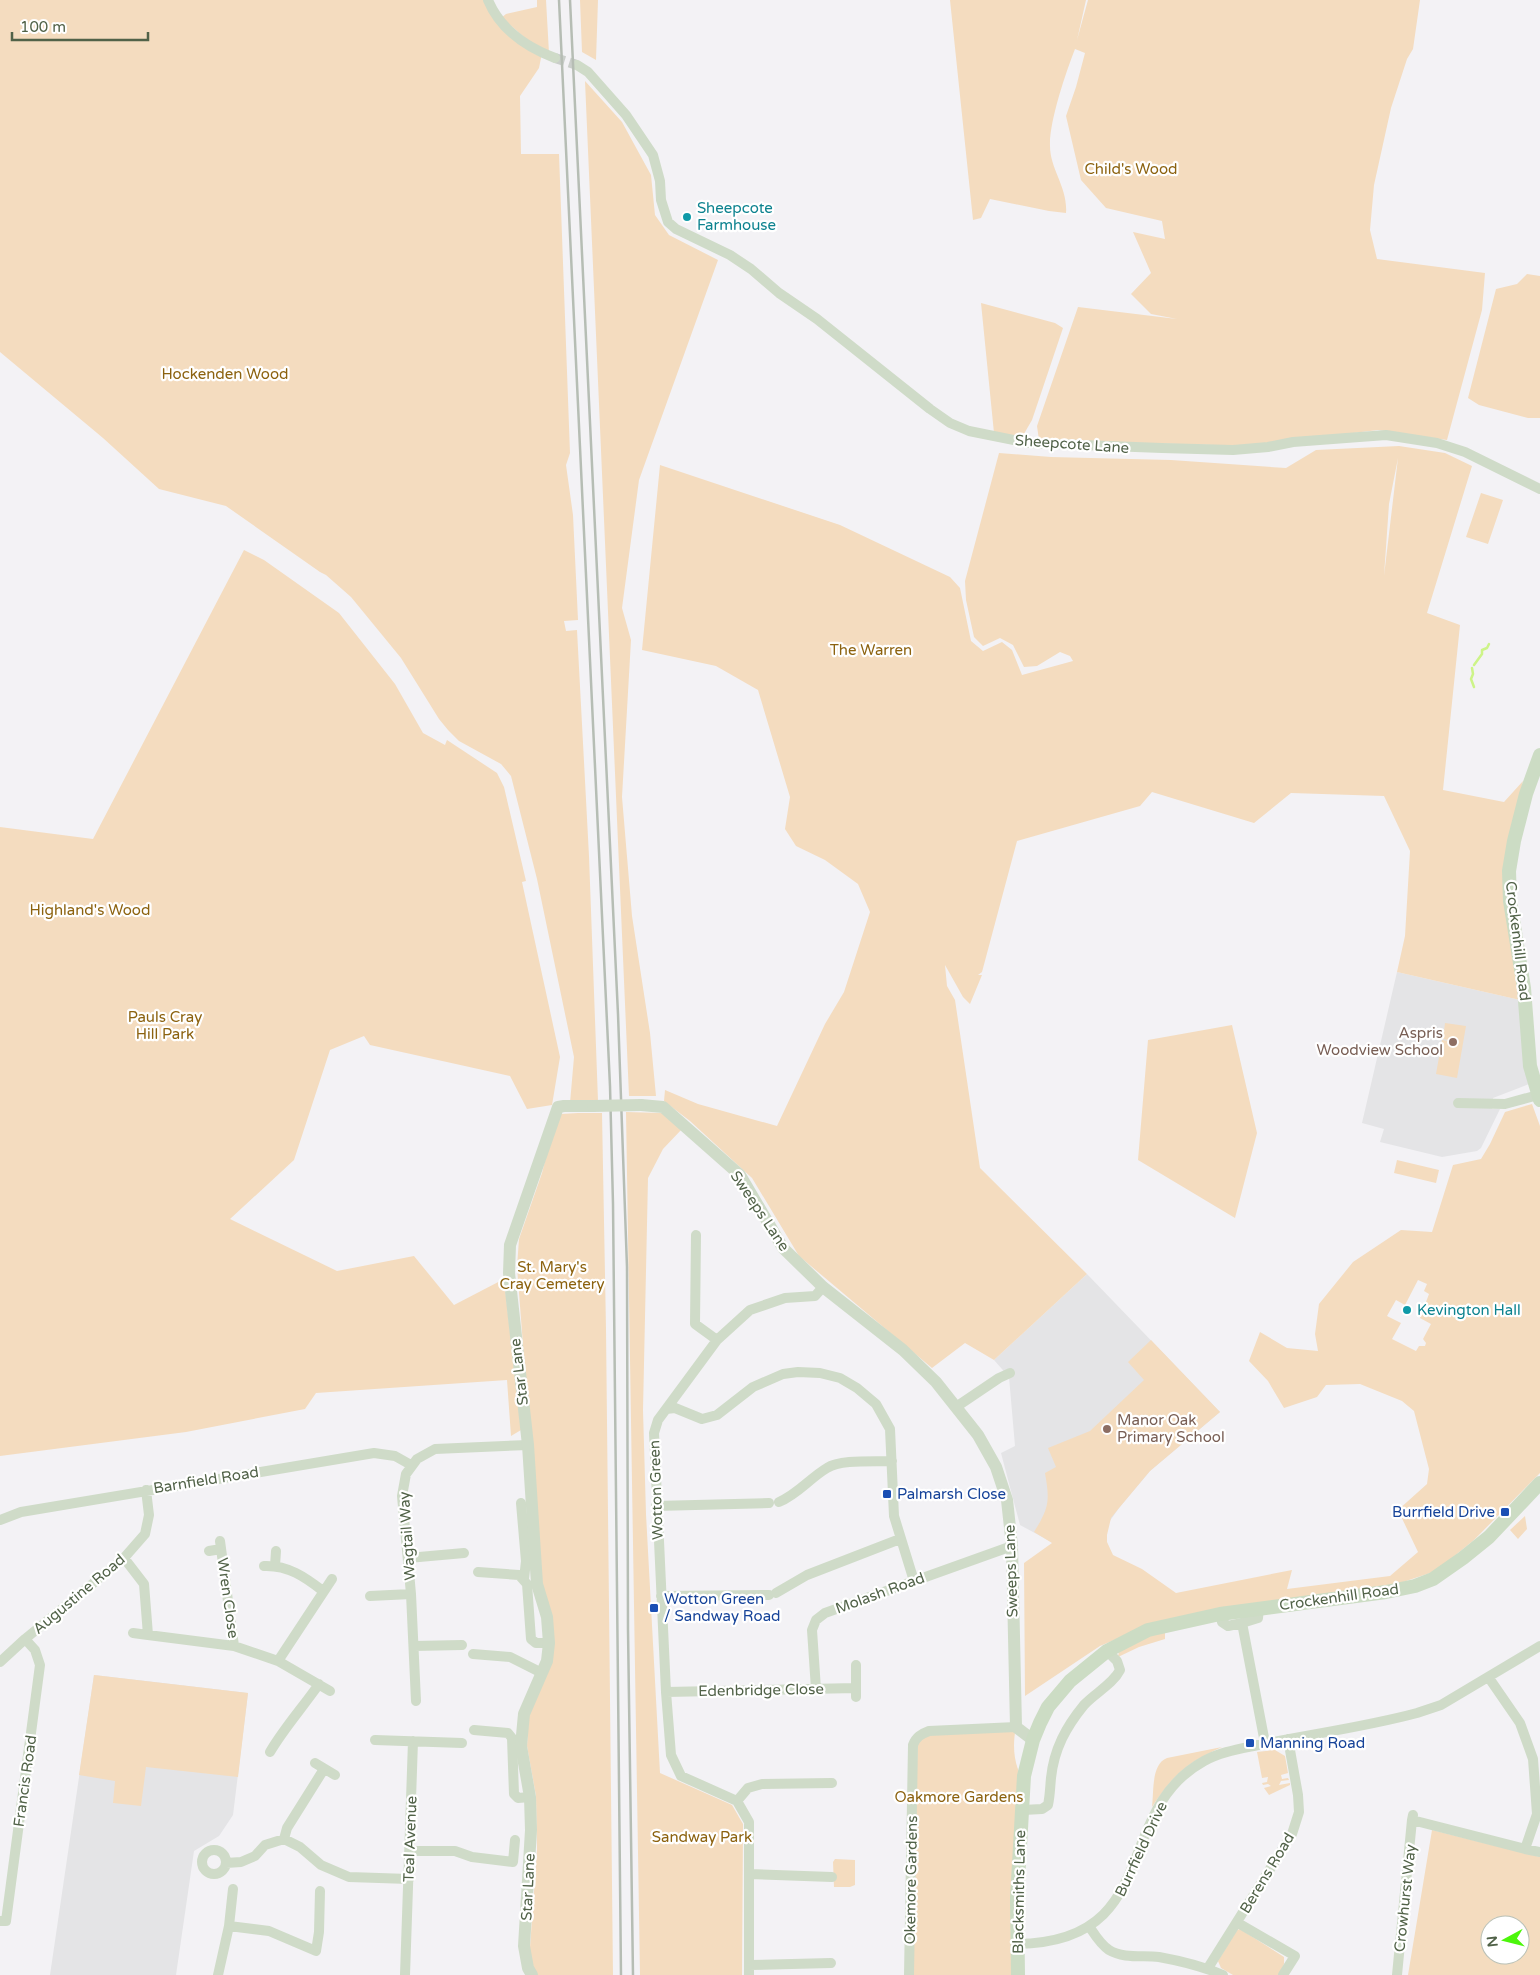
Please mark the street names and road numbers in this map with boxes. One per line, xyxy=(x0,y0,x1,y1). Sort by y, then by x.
street label: Sheepcote Lane xyxy=(1014,431,1130,457)
street label: Crockenhill Road xyxy=(1502,880,1534,1002)
street label: Sweeps Lane xyxy=(727,1168,793,1254)
street label: Star Lane xyxy=(506,1337,532,1407)
street label: Wotton Green xyxy=(645,1440,667,1540)
street label: Barnfield Road xyxy=(152,1463,260,1497)
street label: Wagtail Way xyxy=(395,1491,419,1581)
street label: Sweeps Lane xyxy=(1000,1524,1022,1618)
street label: Augustine Road xyxy=(29,1550,129,1638)
street label: Wren Close xyxy=(213,1557,243,1639)
street label: Molash Road xyxy=(833,1569,927,1617)
street label: Crockenhill Road xyxy=(1278,1580,1400,1614)
street label: Edenbridge Close xyxy=(698,1680,824,1700)
street label: Francis Road xyxy=(10,1734,40,1828)
street label: Teal Avenue xyxy=(399,1796,421,1882)
street label: Burrfield Drive xyxy=(1111,1799,1171,1899)
street label: Okemore Gardens xyxy=(901,1815,921,1945)
street label: Berens Road xyxy=(1236,1829,1298,1917)
street label: Blacksmiths Lane xyxy=(1009,1830,1029,1954)
street label: Crowhurst Way xyxy=(1390,1843,1420,1953)
street label: Star Lane xyxy=(517,1853,539,1921)

